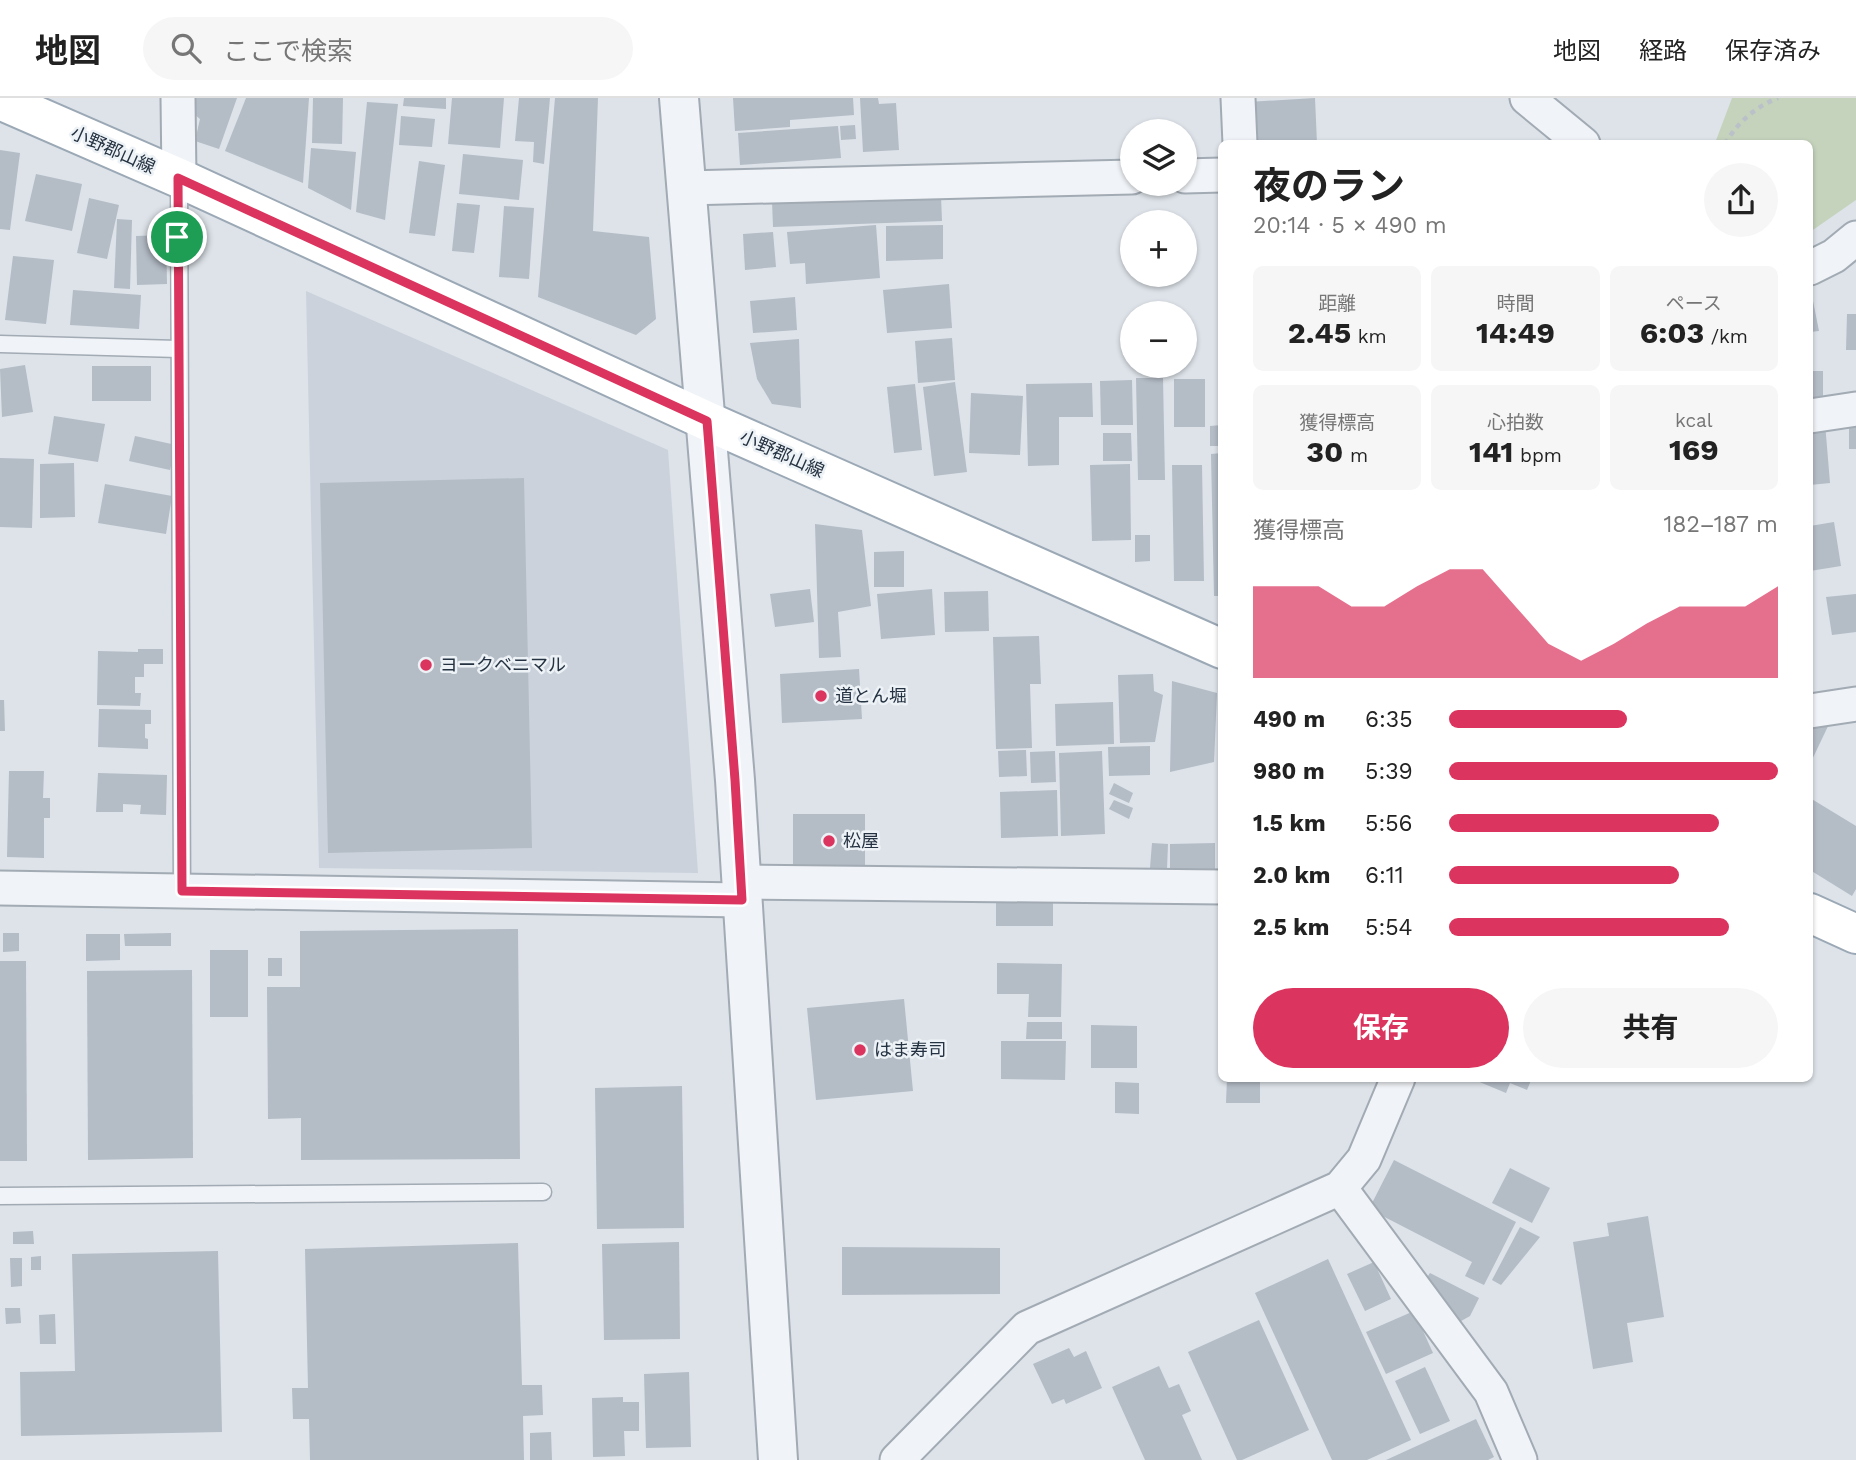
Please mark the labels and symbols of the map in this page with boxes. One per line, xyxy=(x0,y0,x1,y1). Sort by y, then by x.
street label: 小野郡山線 xyxy=(68,122,159,177)
pin xyxy=(147,207,207,267)
street label: 小野郡山線 xyxy=(737,426,828,481)
place label: ヨークベニマル xyxy=(440,654,566,675)
marker: ヨークベニマル xyxy=(418,657,434,673)
place label: 道とん堀 xyxy=(835,685,907,706)
marker: 道とん堀 xyxy=(813,688,829,704)
place label: 松屋 xyxy=(843,830,879,851)
marker: 松屋 xyxy=(821,833,837,849)
place label: はま寿司 xyxy=(874,1039,946,1060)
marker: はま寿司 xyxy=(852,1042,868,1058)

